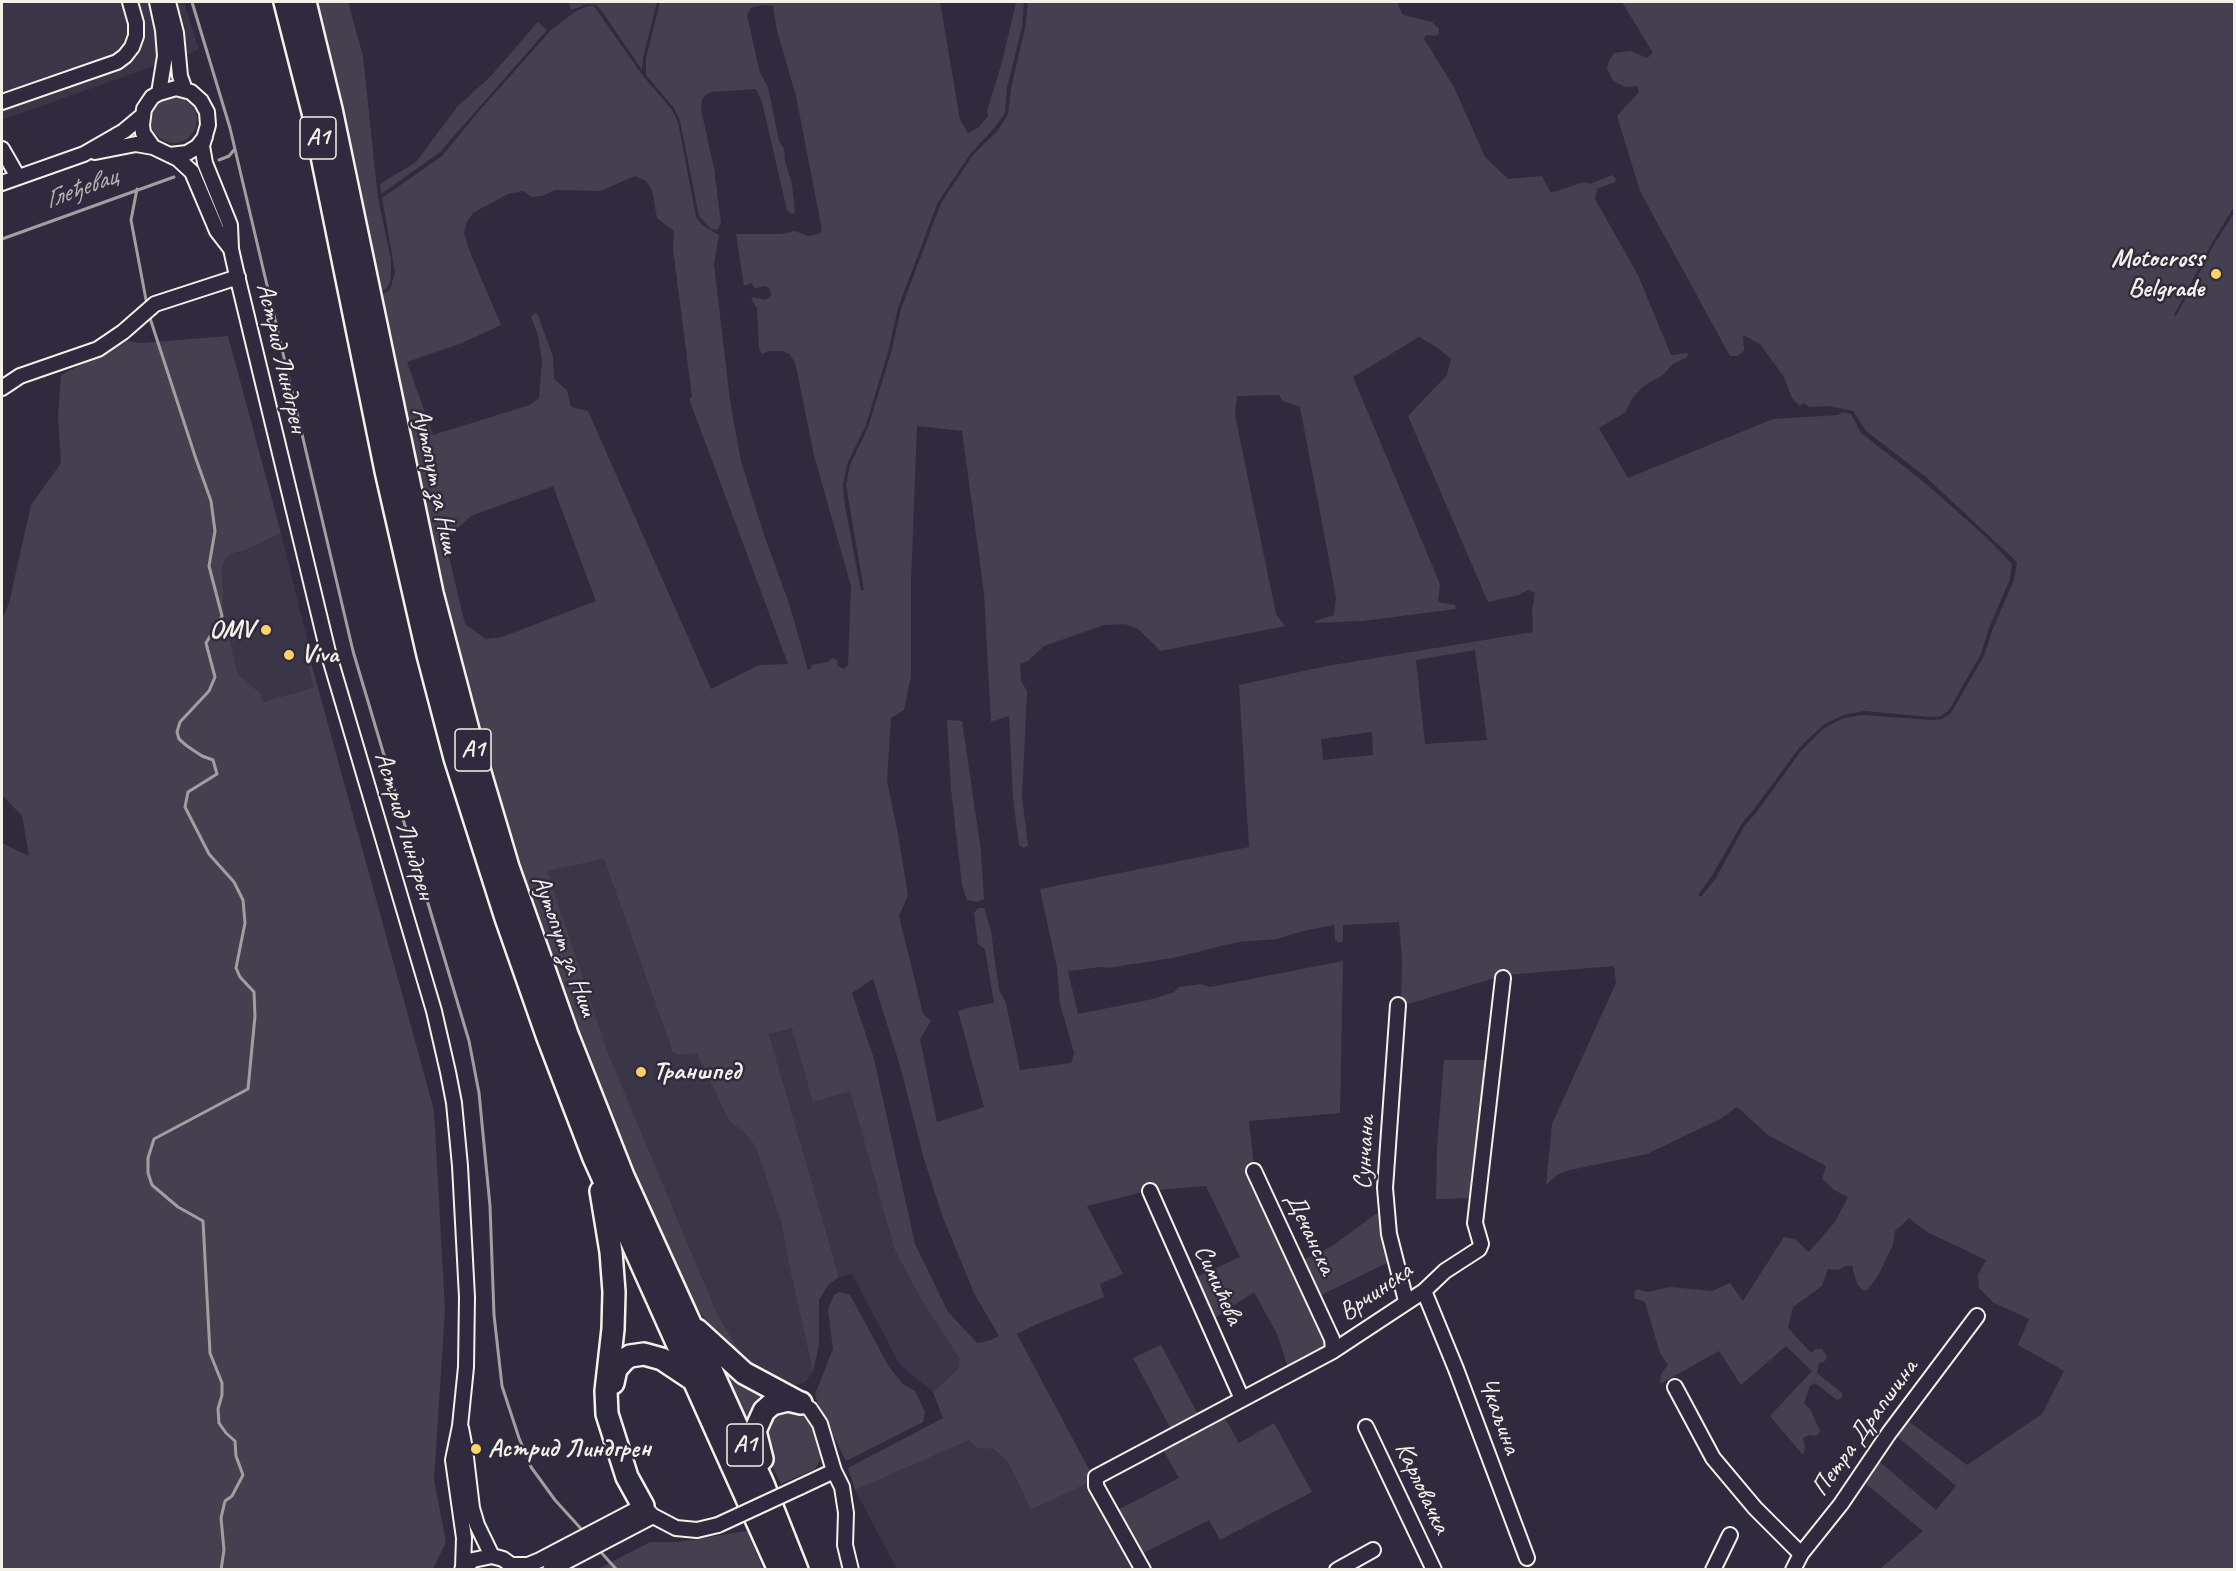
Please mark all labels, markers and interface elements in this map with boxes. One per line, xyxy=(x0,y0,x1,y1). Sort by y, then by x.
road number: A1 xyxy=(300,117,336,159)
water label: Глеђевац xyxy=(40,161,122,217)
place label: Motocross Belgrade xyxy=(2111,243,2204,304)
marker: Motocross Belgrade xyxy=(2209,267,2223,281)
street label: Астрид Линдгрен xyxy=(249,280,313,436)
street label: Аутопут за Ниш xyxy=(404,405,466,557)
place label: OMV xyxy=(209,614,254,646)
marker: OMV xyxy=(259,623,273,637)
place label: Viva xyxy=(301,639,338,671)
marker: Viva xyxy=(282,648,296,662)
road number: A1 xyxy=(455,729,491,771)
street label: Астрид Линдгрен xyxy=(367,748,441,904)
street label: Аутопут за Ниш xyxy=(524,871,604,1021)
place label: Траншпед xyxy=(653,1056,741,1088)
marker: Траншпед xyxy=(634,1065,648,1079)
street label: Сунчана xyxy=(1347,1115,1383,1191)
street label: Дечанска xyxy=(1278,1188,1342,1280)
street label: Симићева xyxy=(1187,1240,1249,1330)
street label: Врчинска xyxy=(1333,1256,1419,1328)
street label: Петра Драпшина xyxy=(1805,1353,1925,1503)
street label: Чкаљина xyxy=(1471,1373,1527,1459)
road number: A1 xyxy=(727,1424,763,1466)
place label: Астрид Линдгрен xyxy=(488,1433,651,1465)
street label: Карловачка xyxy=(1387,1437,1457,1539)
marker: Астрид Линдгрен xyxy=(469,1442,483,1456)

